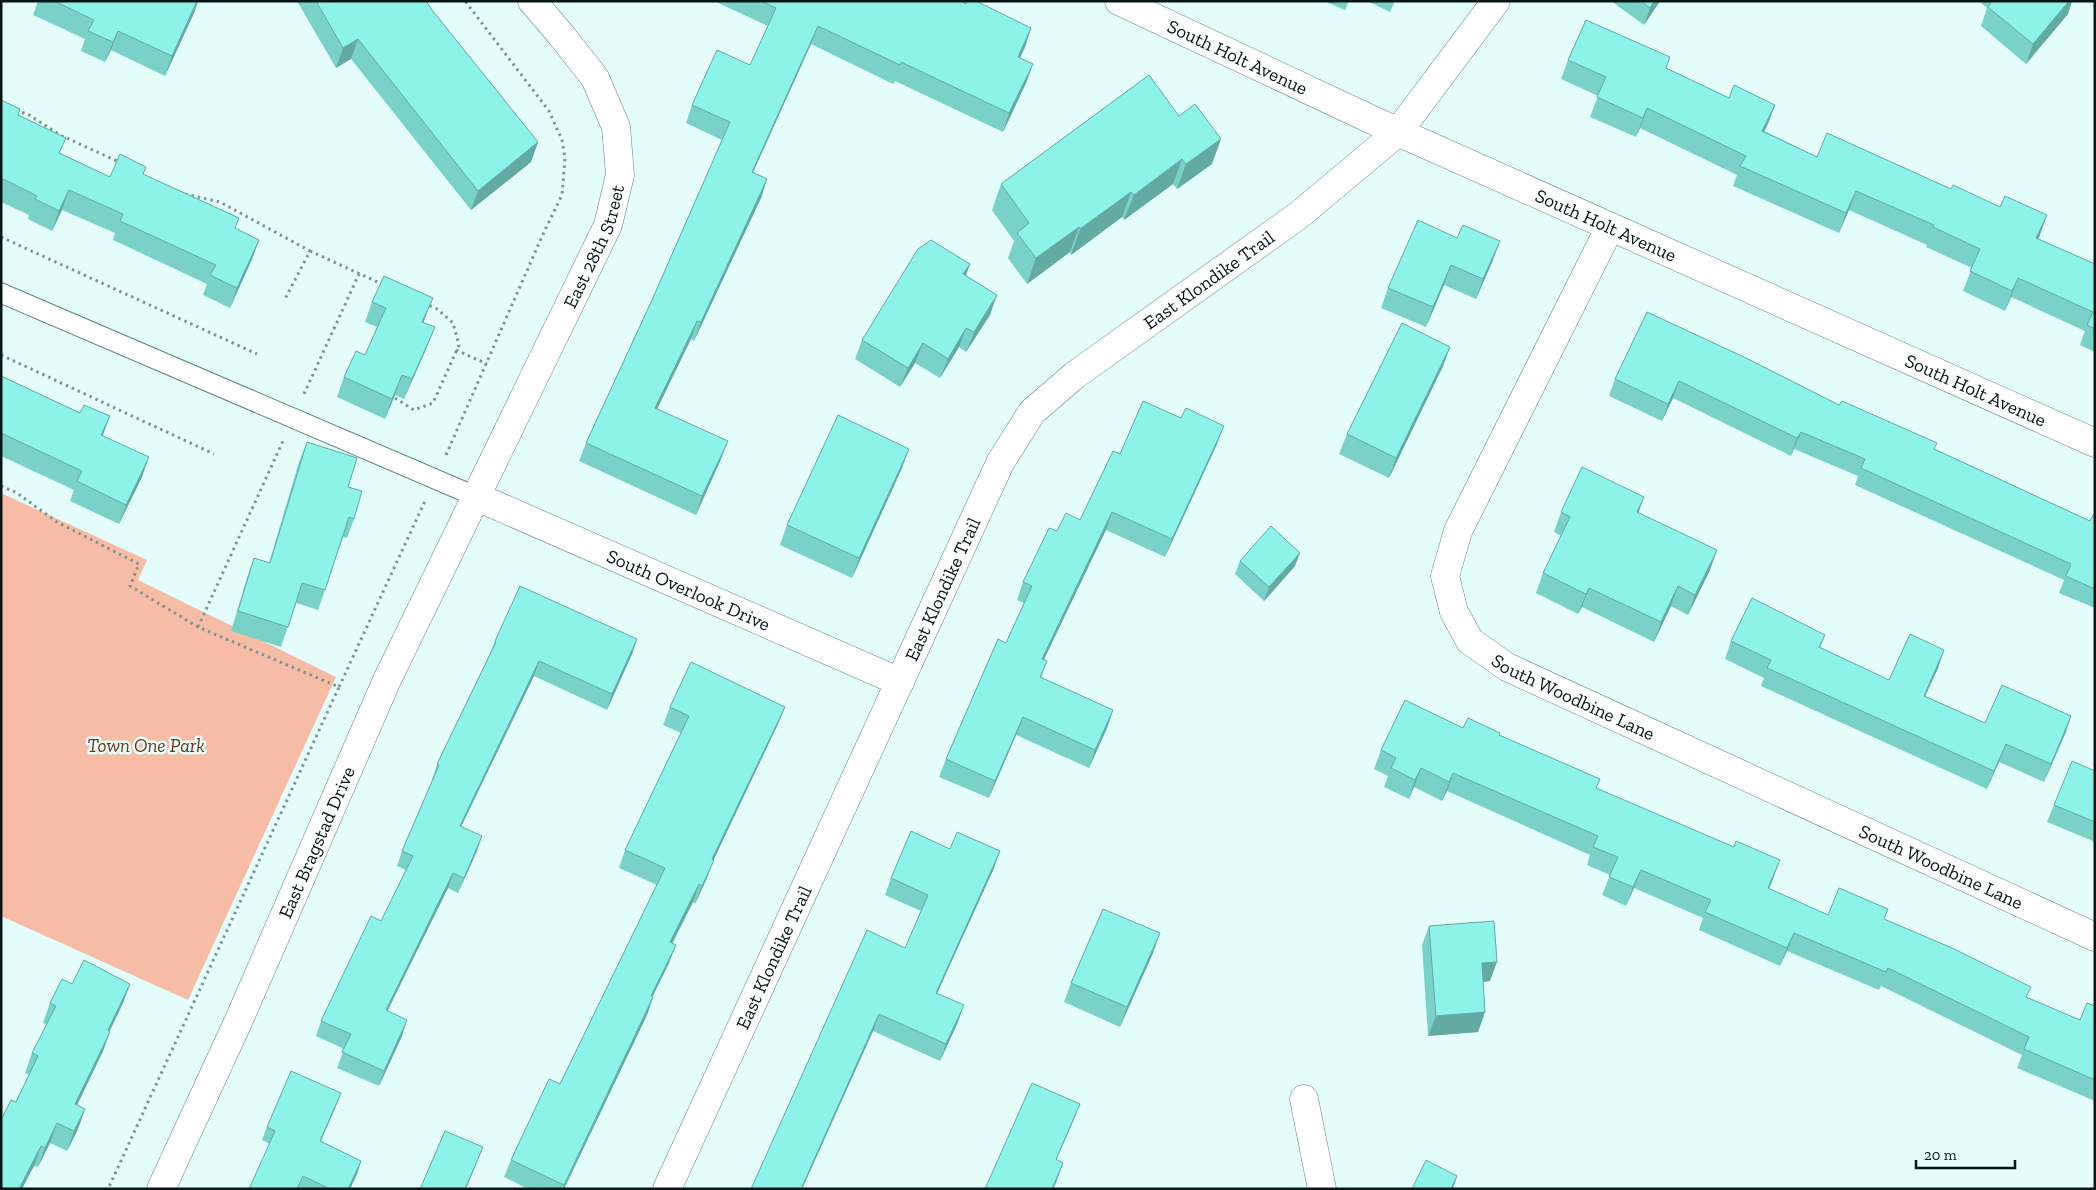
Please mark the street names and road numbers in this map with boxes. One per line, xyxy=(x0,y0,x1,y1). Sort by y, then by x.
street label: South Holt Avenue xyxy=(1164,14,1311,100)
street label: East 28th Street xyxy=(558,182,629,312)
street label: South Holt Avenue xyxy=(1532,184,1680,267)
street label: East Klondike Trail xyxy=(1139,225,1279,334)
street label: South Holt Avenue xyxy=(1901,349,2050,432)
street label: East Klondike Trail xyxy=(900,514,985,665)
street label: South Overlook Drive xyxy=(603,544,774,636)
street label: South Woodbine Lane xyxy=(1487,649,1659,745)
street label: East Bragstad Drive xyxy=(274,763,360,922)
street label: South Woodbine Lane xyxy=(1856,819,2027,914)
street label: East Klondike Trail xyxy=(731,882,817,1033)

